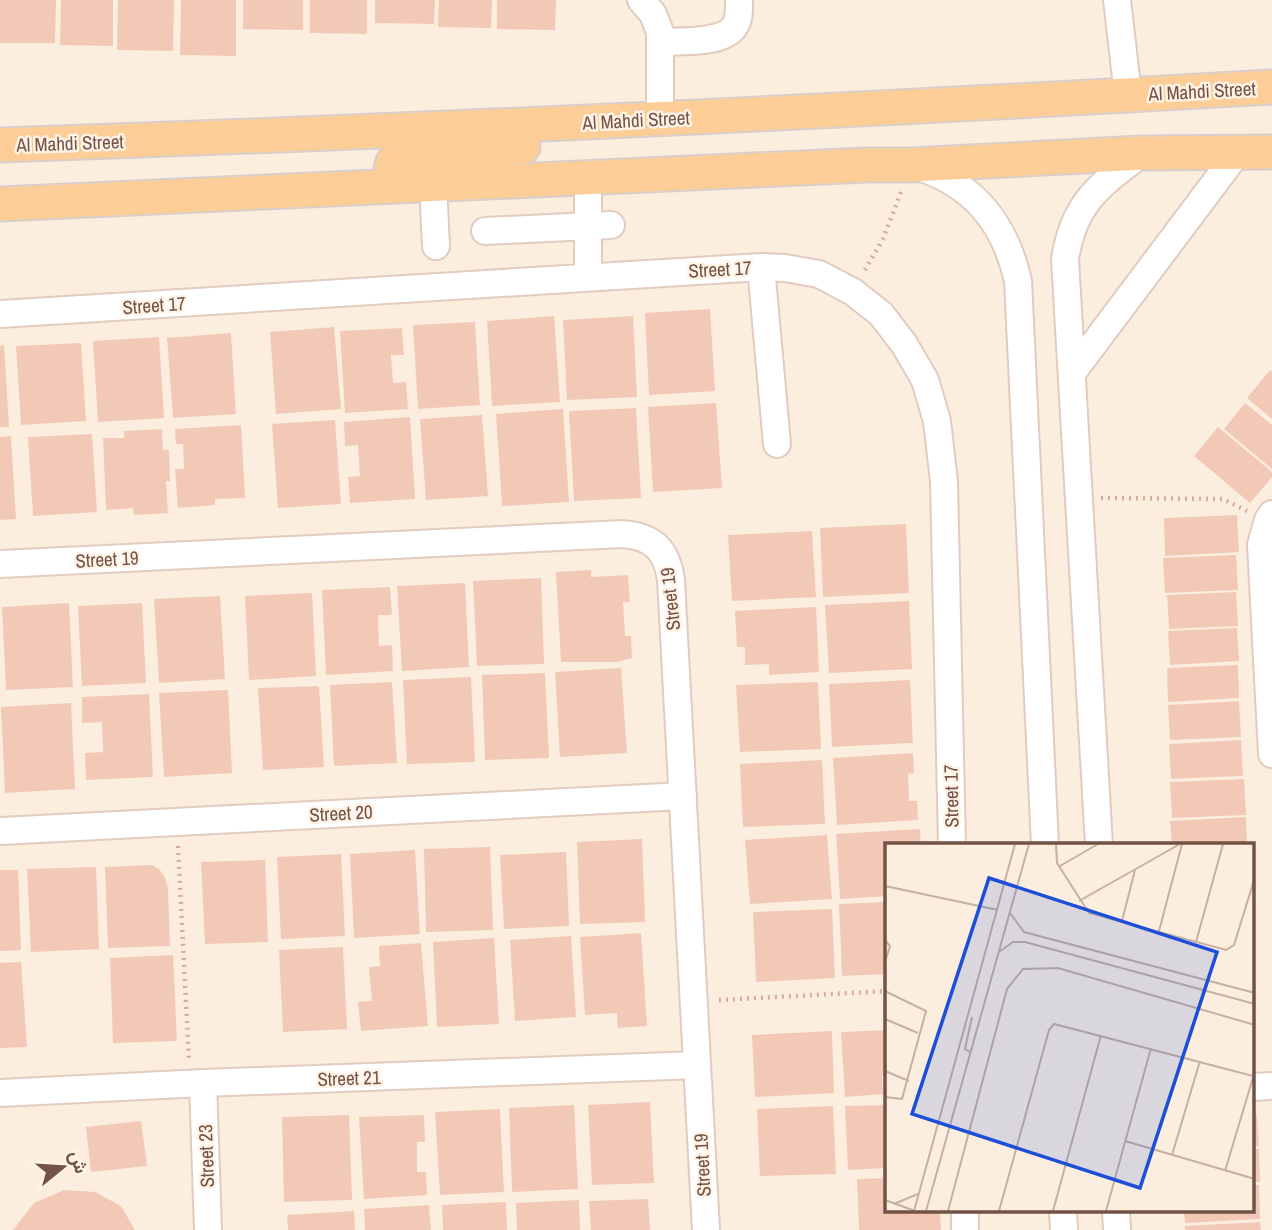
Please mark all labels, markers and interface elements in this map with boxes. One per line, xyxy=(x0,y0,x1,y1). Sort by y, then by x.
street label: Al Mahdi Street xyxy=(1147,75,1257,107)
street label: Al Mahdi Street xyxy=(581,104,691,136)
street label: Al Mahdi Street xyxy=(15,128,125,158)
street label: Street 17 xyxy=(688,254,753,284)
street label: Street 17 xyxy=(122,290,187,320)
street label: Street 19 xyxy=(75,544,139,574)
street label: Street 19 xyxy=(654,566,686,632)
street label: Street 17 xyxy=(937,764,965,828)
street label: Street 20 xyxy=(309,798,373,828)
inset map xyxy=(885,843,1254,1212)
street label: Street 21 xyxy=(317,1064,381,1092)
street label: Street 23 xyxy=(192,1124,220,1188)
north arrow xyxy=(28,1132,98,1202)
street label: Street 19 xyxy=(687,1133,717,1197)
text: ش xyxy=(63,1147,95,1177)

